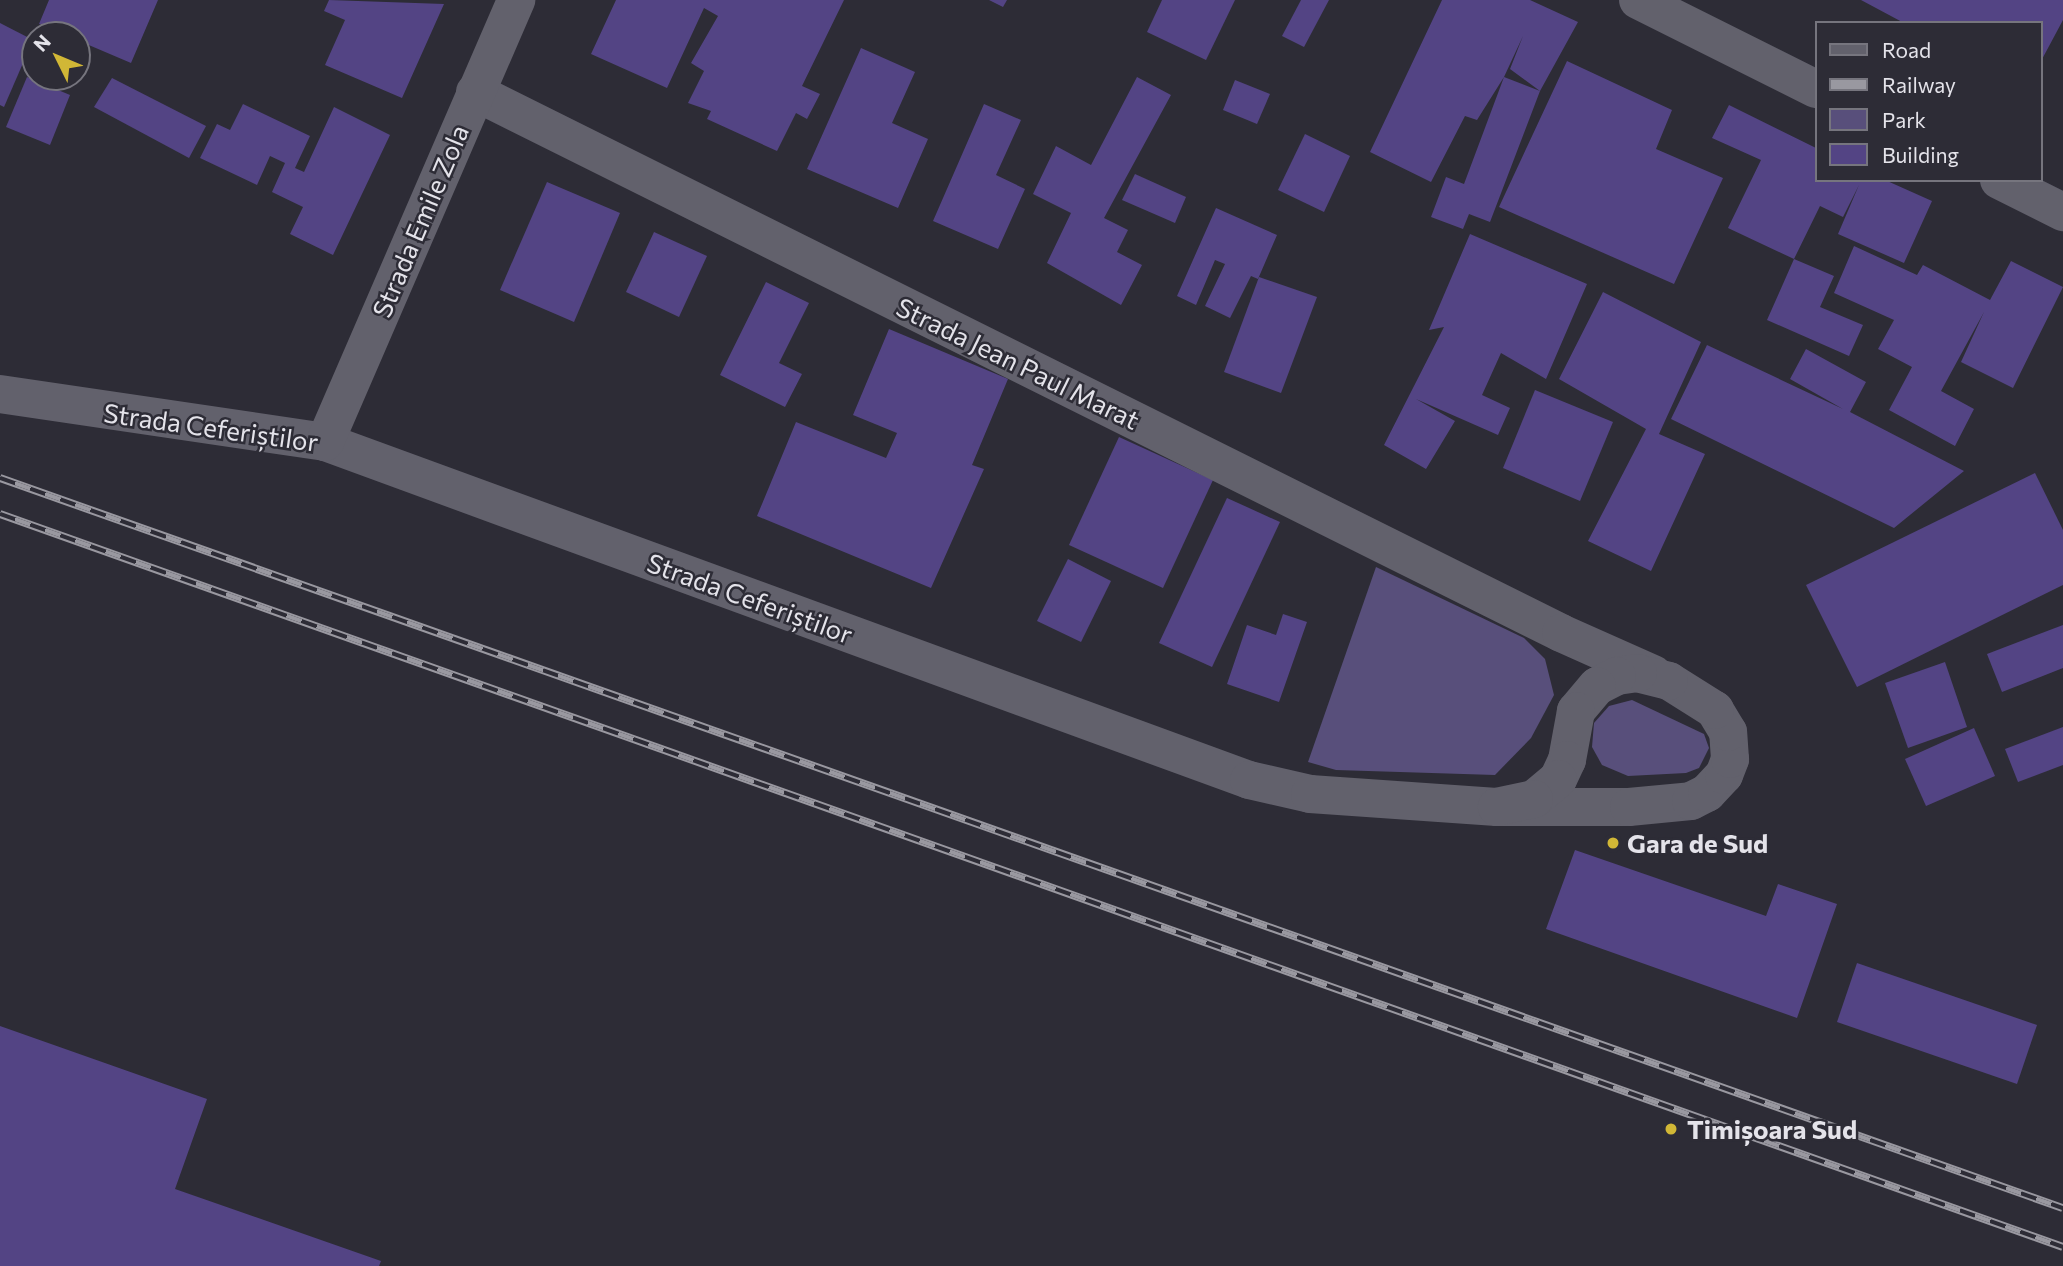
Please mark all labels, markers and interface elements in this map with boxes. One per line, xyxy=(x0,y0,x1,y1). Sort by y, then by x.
north arrow xyxy=(21,21,91,91)
legend xyxy=(1814,21,2042,182)
text: N xyxy=(28,30,55,56)
text: Road xyxy=(1882,37,1931,62)
text: Railway xyxy=(1882,72,1956,97)
text: Park xyxy=(1882,107,1926,132)
street label: Strada Emile Zola xyxy=(365,120,475,322)
text: Building xyxy=(1882,142,1959,167)
street label: Strada Jean Paul Marat xyxy=(891,291,1145,435)
street label: Strada Ceferiștilor xyxy=(102,396,320,458)
street label: Strada Ceferiștilor xyxy=(643,546,857,650)
place label: Gara de Sud xyxy=(1627,827,1768,859)
marker: Gara de Sud xyxy=(1605,835,1621,851)
place label: Timișoara Sud xyxy=(1687,1113,1857,1145)
marker: Timișoara Sud xyxy=(1661,1119,1681,1139)

